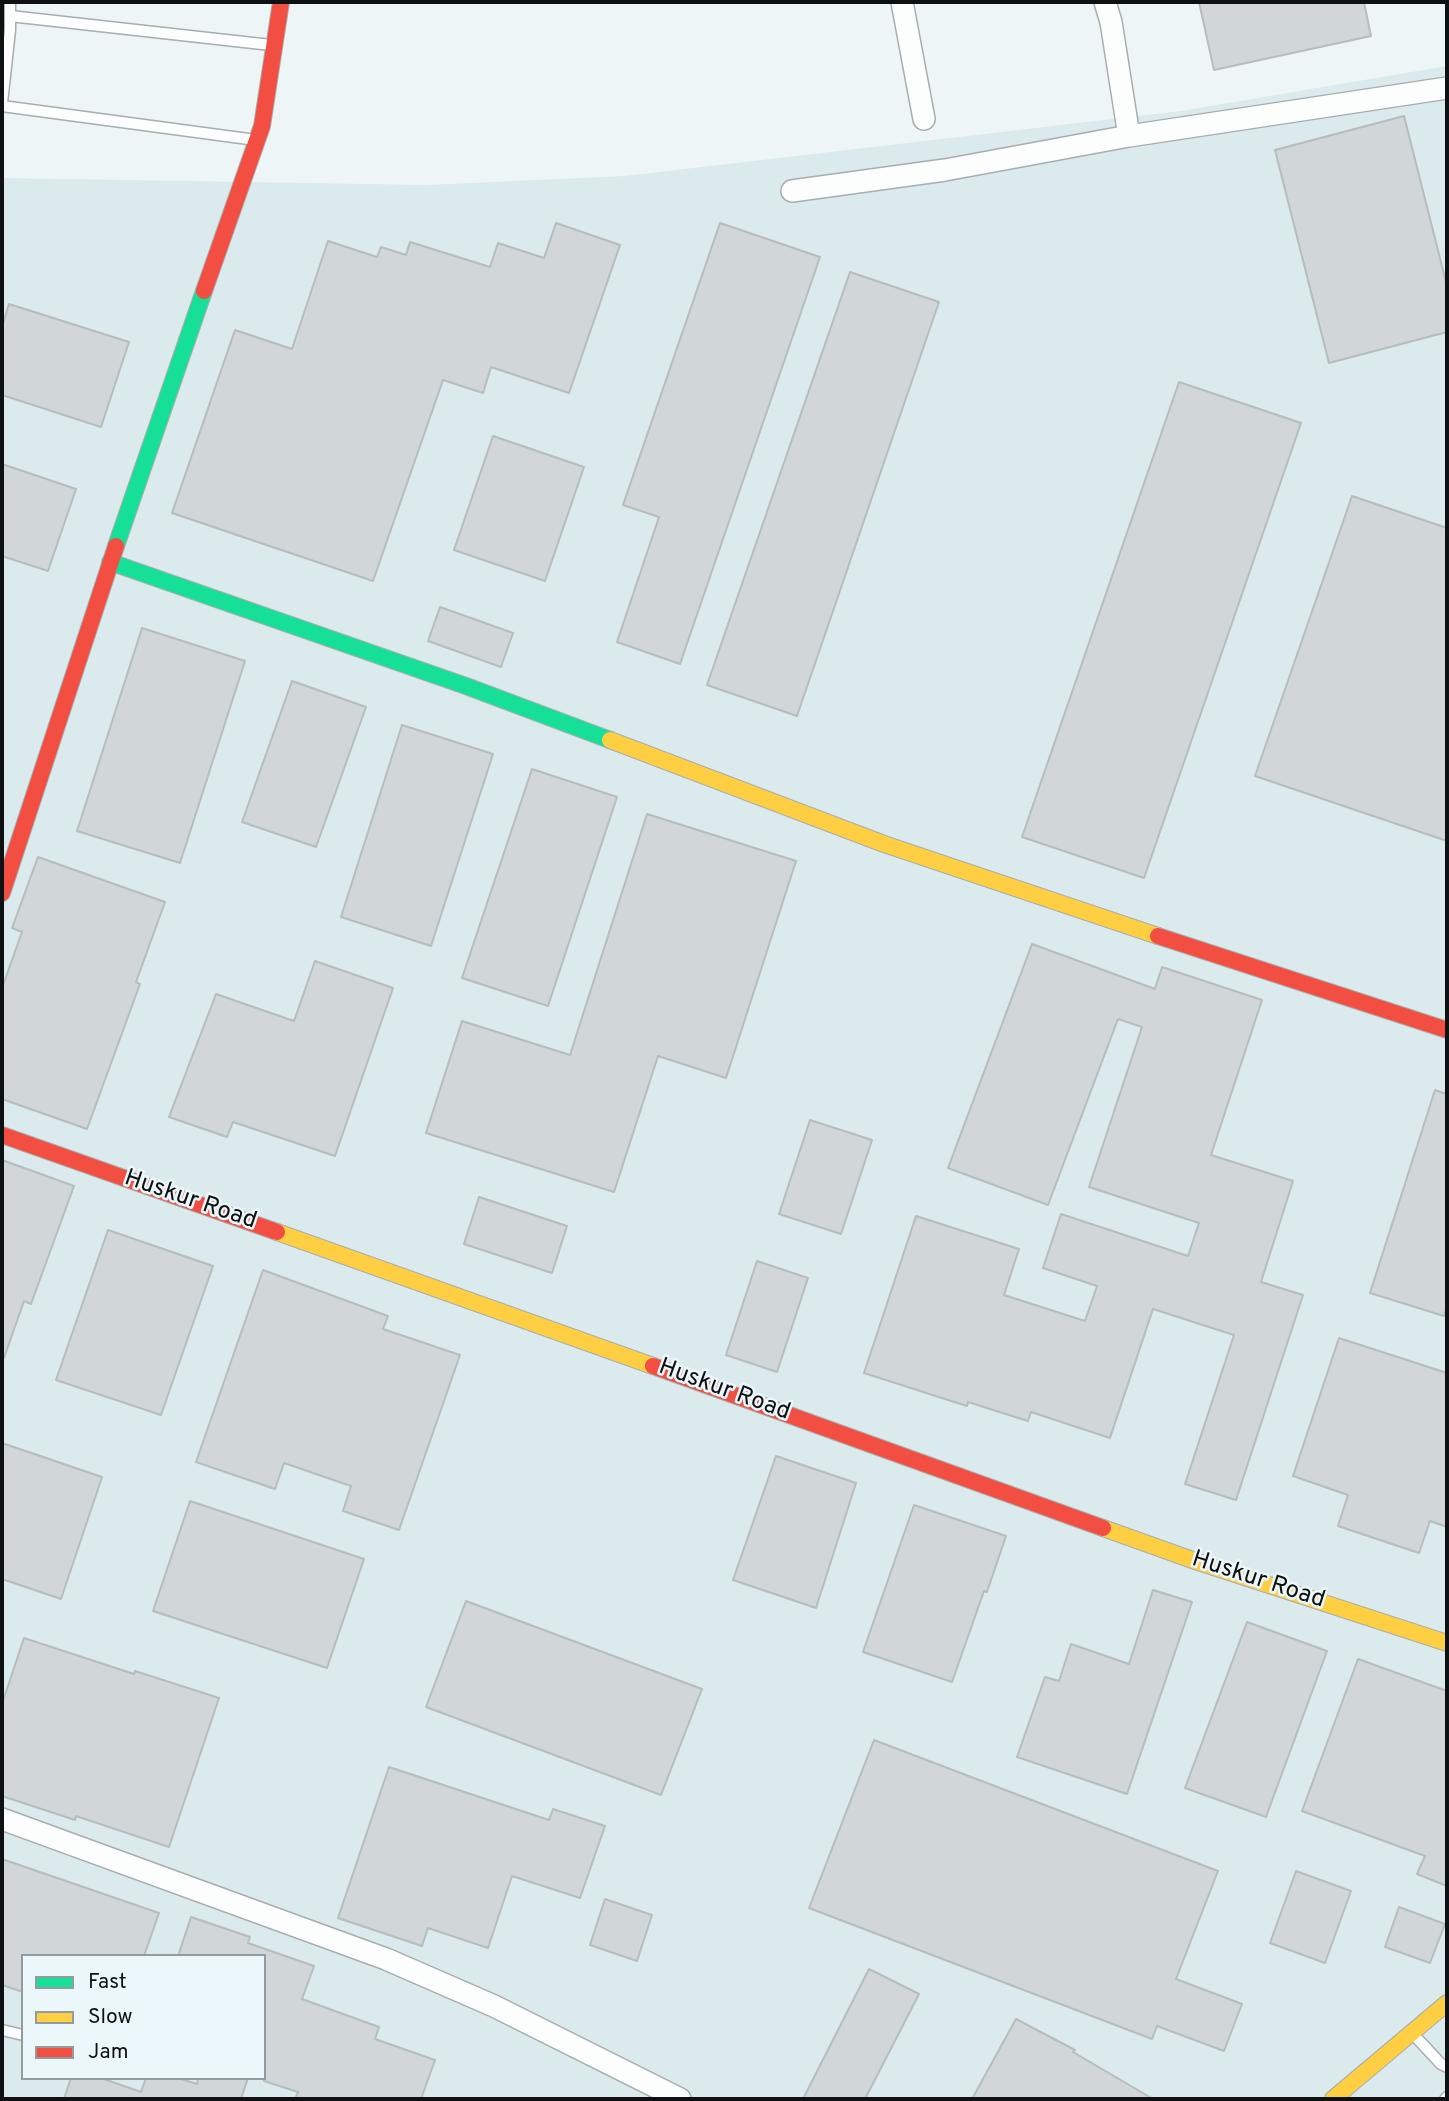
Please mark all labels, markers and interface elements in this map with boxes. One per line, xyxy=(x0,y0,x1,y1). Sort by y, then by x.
street label: Huskur Road xyxy=(120,1165,260,1237)
street label: Huskur Road xyxy=(654,1354,794,1428)
street label: Huskur Road xyxy=(1188,1546,1328,1616)
legend xyxy=(21,1954,266,2080)
text: Fast xyxy=(88,1969,127,1996)
text: Slow xyxy=(88,2004,133,2031)
text: Jam xyxy=(88,2039,129,2066)

